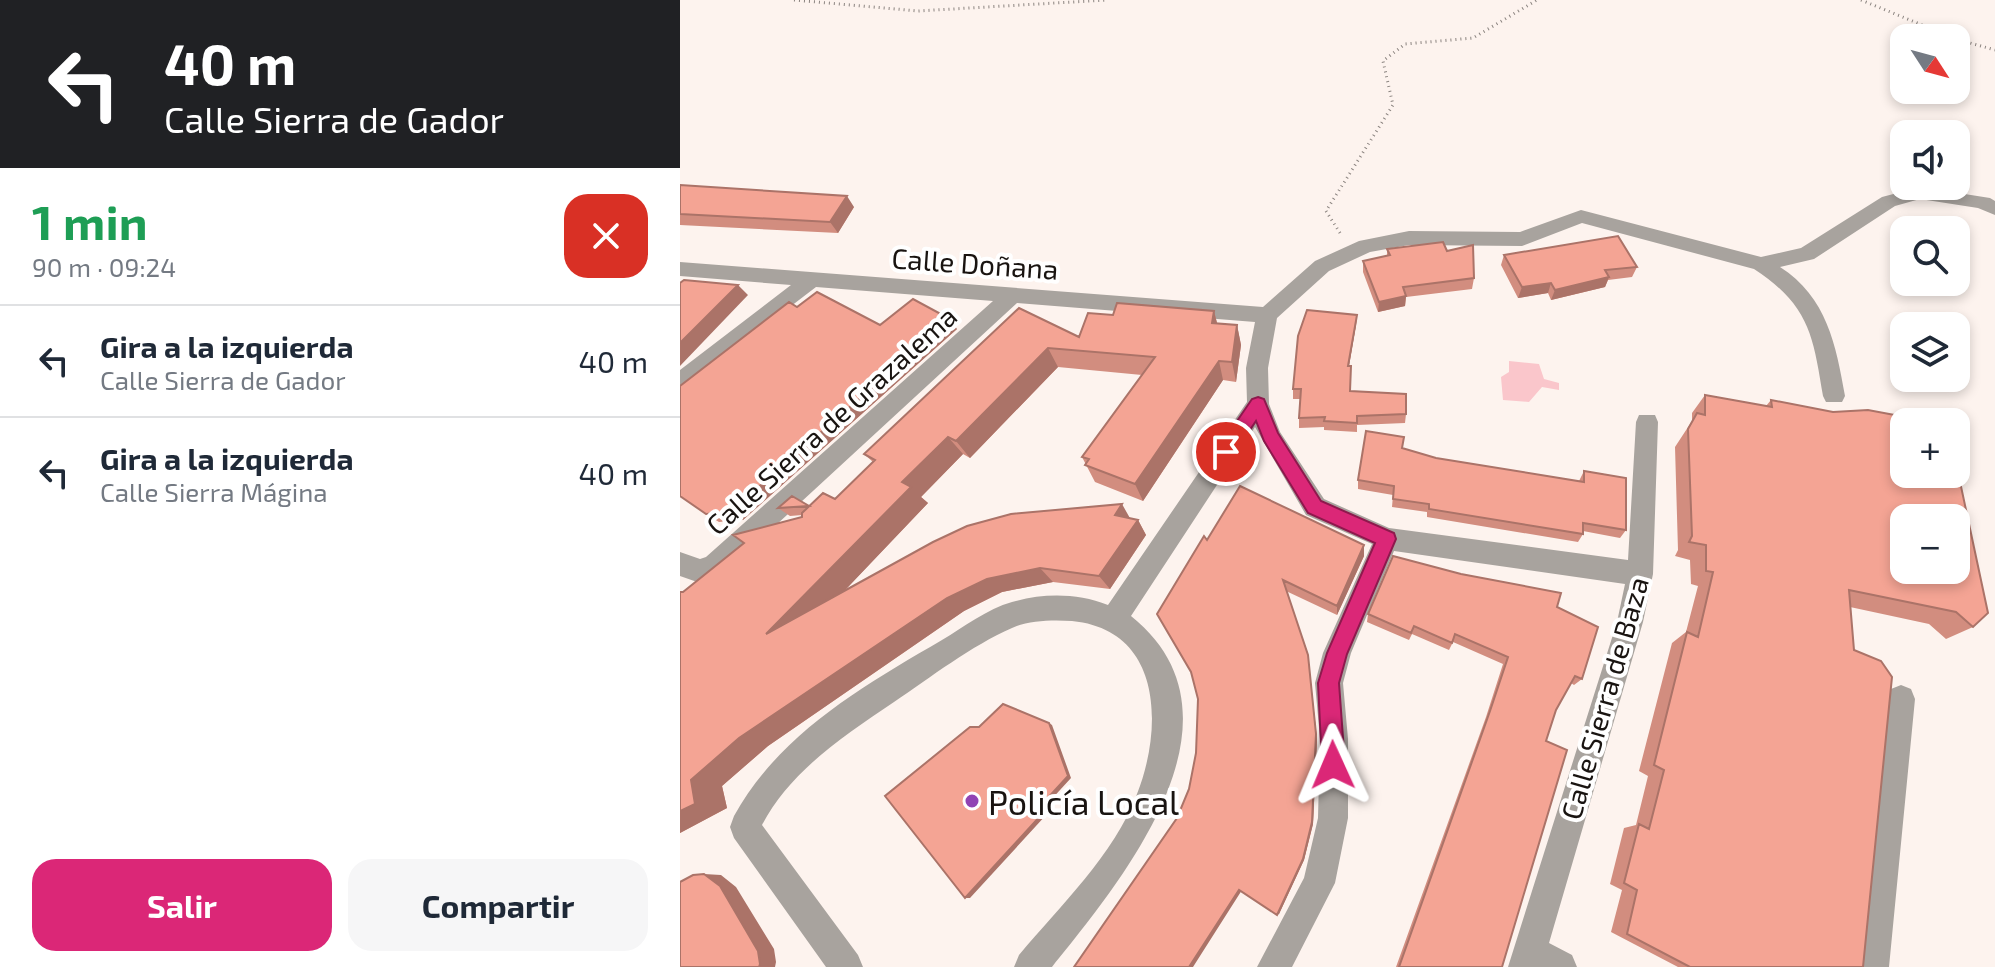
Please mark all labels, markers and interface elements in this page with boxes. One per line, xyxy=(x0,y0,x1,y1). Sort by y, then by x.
north arrow xyxy=(1890,24,1970,104)
map controls xyxy=(1890,24,1970,584)
text: 40 m xyxy=(164,29,296,96)
icon: left xyxy=(32,32,136,136)
text: Calle Sierra de Gador xyxy=(164,97,504,140)
button: sound xyxy=(1890,120,1970,200)
text: 1 min xyxy=(32,192,148,250)
button: close xyxy=(564,194,648,278)
button: search xyxy=(1890,216,1970,296)
street label: Calle Doñana xyxy=(891,240,1059,286)
text: 90 m · 09:24 xyxy=(32,251,176,282)
street label: Calle Sierra de Grazalema xyxy=(699,298,963,542)
button: layers xyxy=(1890,312,1970,392)
text: Gira a la izquierda xyxy=(100,328,354,364)
icon: left xyxy=(32,339,76,383)
text: 40 m xyxy=(578,343,648,379)
text: Calle Sierra de Gador xyxy=(100,364,346,395)
button: + xyxy=(1890,408,1970,488)
pin xyxy=(1192,418,1260,486)
icon: arrive xyxy=(1204,430,1248,474)
text: Gira a la izquierda xyxy=(100,440,354,476)
icon: left xyxy=(32,451,76,495)
text: 40 m xyxy=(578,455,648,491)
text: Calle Sierra Mágina xyxy=(100,476,328,507)
button: − xyxy=(1890,504,1970,584)
street label: Calle Sierra de Baza xyxy=(1553,573,1655,823)
position arrow xyxy=(1291,723,1375,807)
place label: Policía Local xyxy=(988,781,1179,822)
marker: Policía Local xyxy=(963,792,981,810)
button: Salir xyxy=(32,859,332,951)
button: Compartir xyxy=(348,859,648,951)

